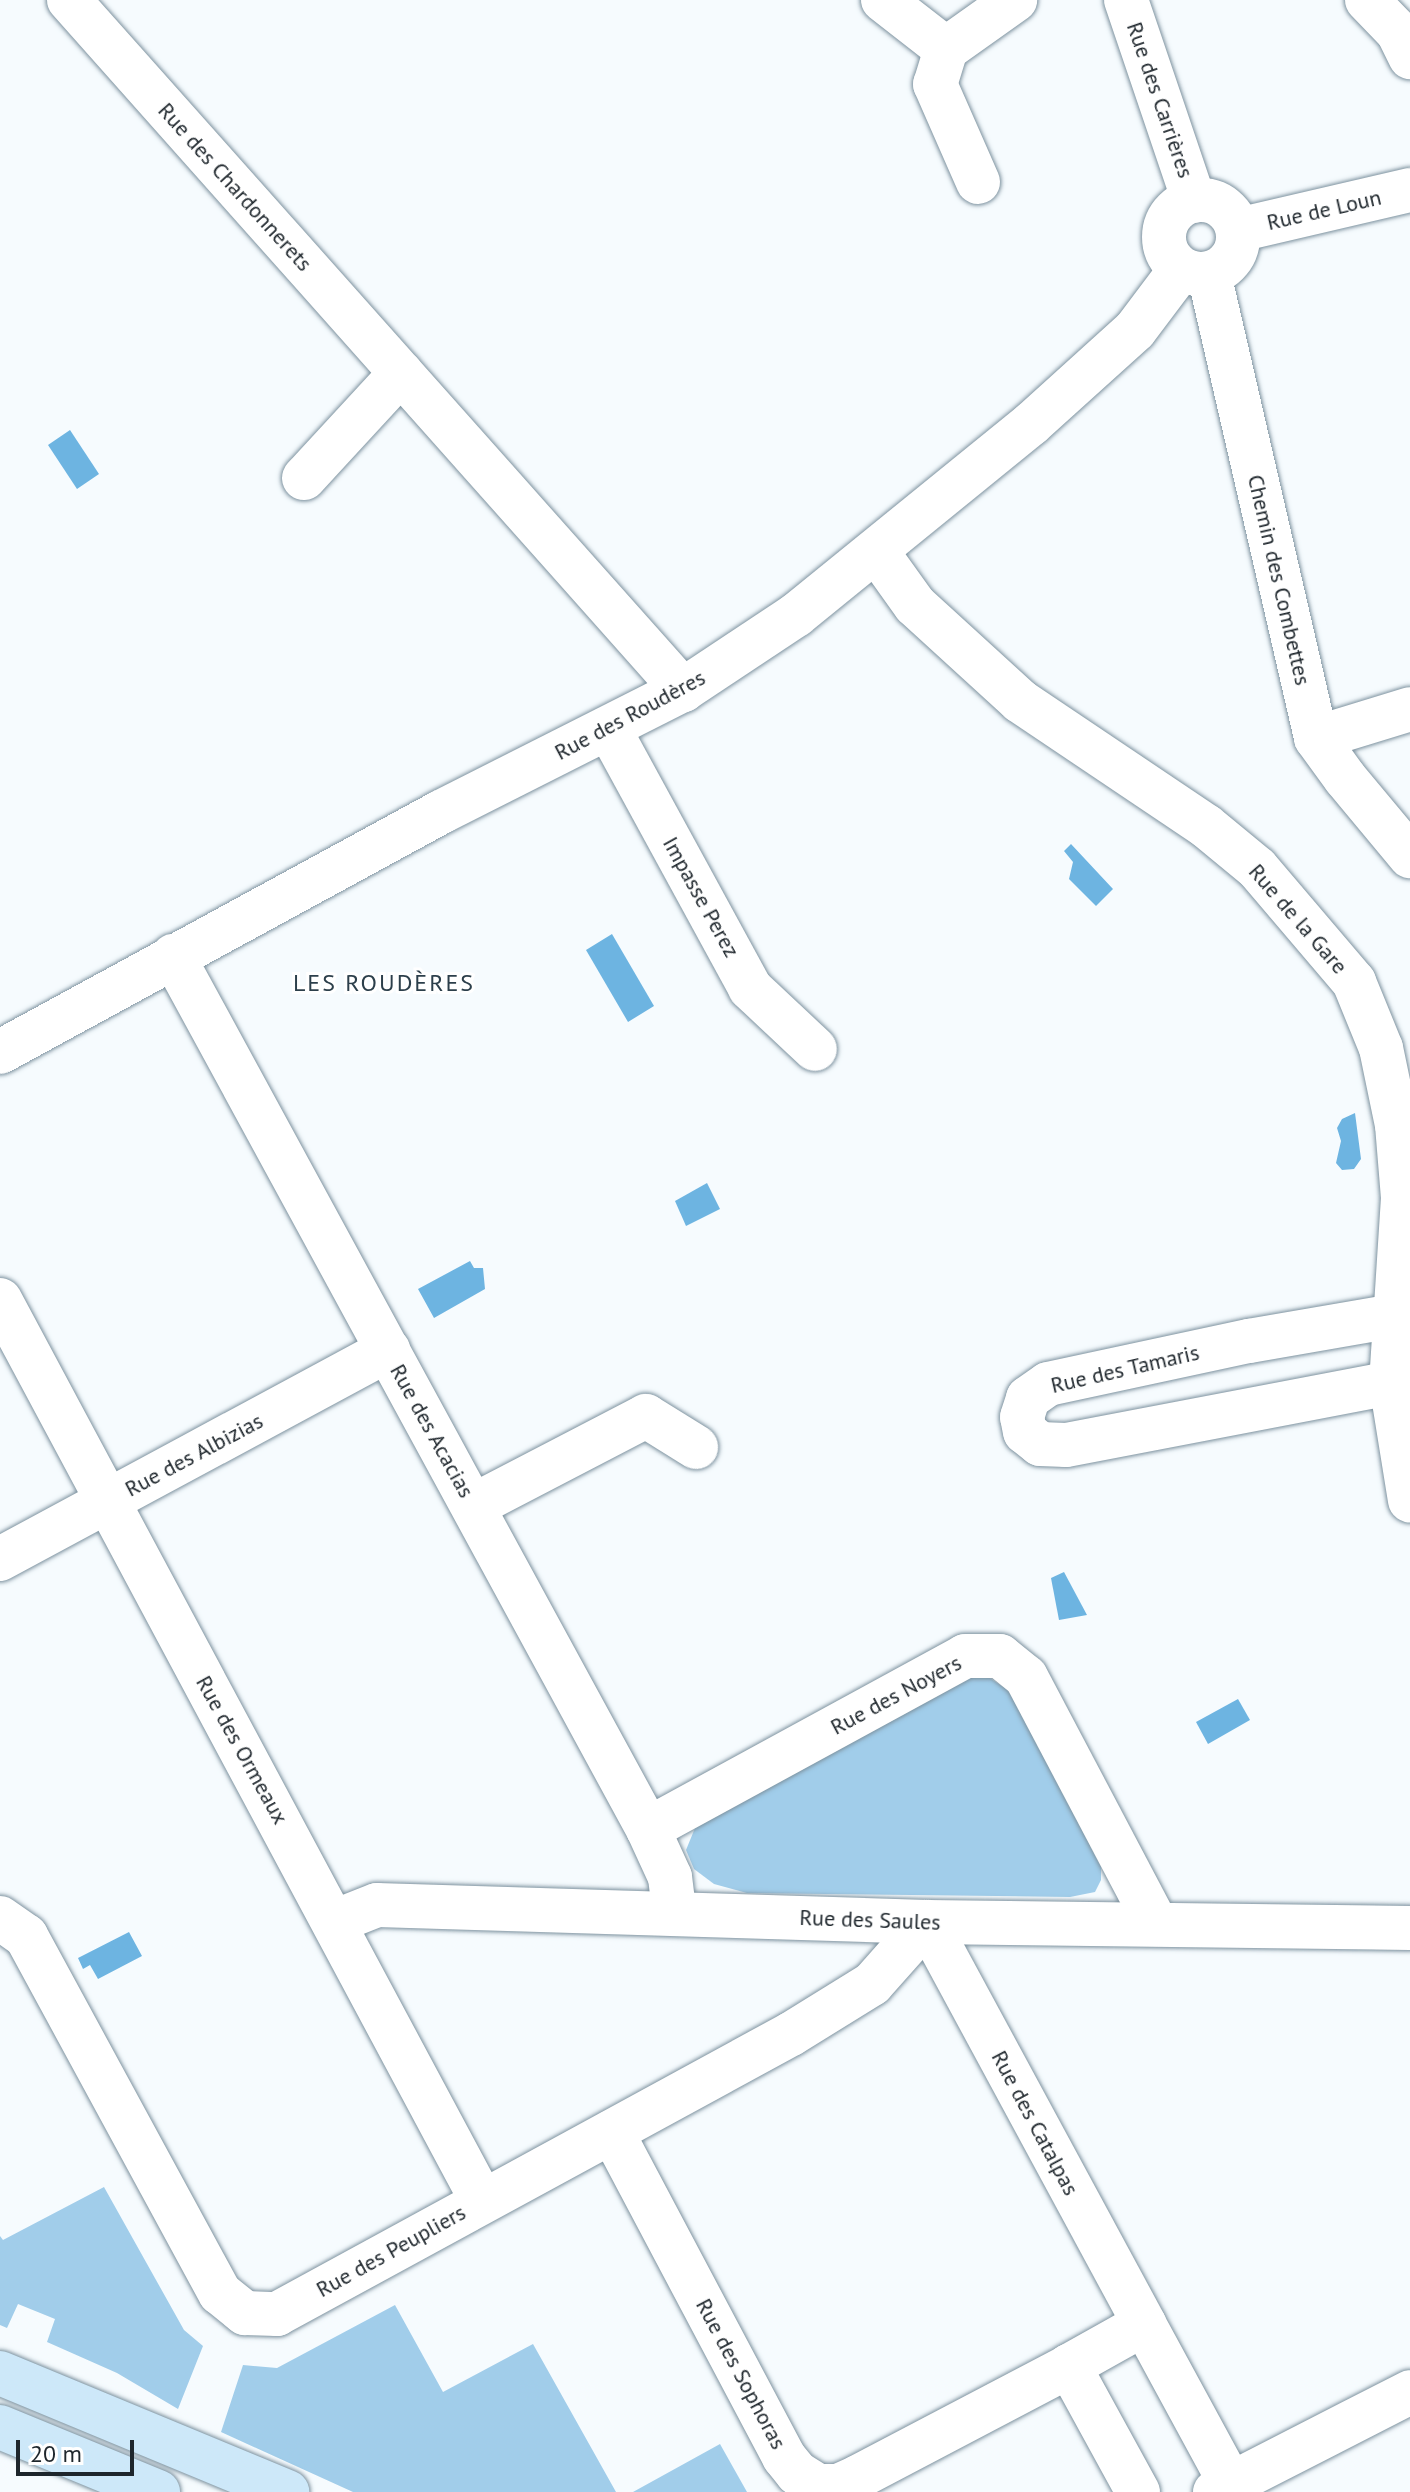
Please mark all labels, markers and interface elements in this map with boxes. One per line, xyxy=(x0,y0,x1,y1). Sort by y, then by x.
street label: Rue des Carrières xyxy=(1121,19,1199,181)
street label: Rue des Chardonnerets xyxy=(153,97,317,277)
street label: Rue de Loun xyxy=(1264,184,1384,236)
street label: Chemin des Combettes xyxy=(1242,472,1316,688)
street label: Rue des Roudères xyxy=(550,664,710,766)
street label: Impasse Perez xyxy=(657,832,745,962)
street label: Rue de la Gare xyxy=(1243,859,1353,979)
district label: LES ROUDÈRES xyxy=(293,969,475,997)
street label: Rue des Tamaris xyxy=(1048,1339,1202,1399)
street label: Rue des Acacias xyxy=(384,1359,480,1503)
street label: Rue des Albizias xyxy=(120,1407,268,1503)
street label: Rue des Noyers xyxy=(826,1649,966,1741)
street label: Rue des Ormeaux xyxy=(190,1671,294,1829)
street label: Rue des Saules xyxy=(799,1904,941,1936)
street label: Rue des Catalpas xyxy=(986,2046,1084,2200)
street label: Rue des Peupliers xyxy=(312,2199,470,2303)
street label: Rue des Sophoras xyxy=(690,2294,792,2454)
scale bar xyxy=(20,2424,138,2474)
text: 20 m xyxy=(30,2438,82,2469)

